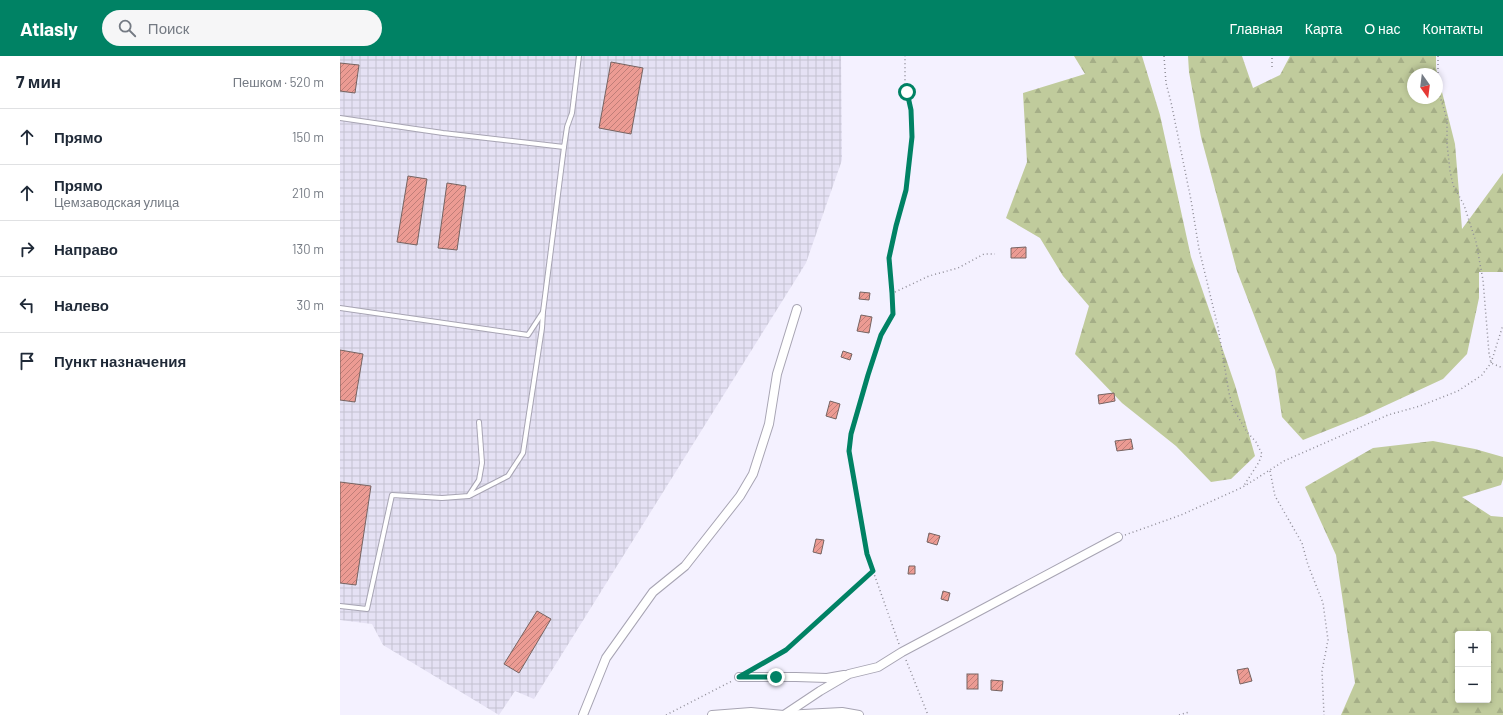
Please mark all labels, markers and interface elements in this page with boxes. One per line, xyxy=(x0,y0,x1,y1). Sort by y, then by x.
search box xyxy=(102,10,382,46)
text: Atlasly xyxy=(20,17,78,40)
icon: search xyxy=(116,17,138,39)
text: Поиск xyxy=(148,19,189,37)
text: Главная xyxy=(1230,20,1283,37)
text: Карта xyxy=(1305,20,1342,37)
text: О нас xyxy=(1364,20,1401,37)
text: Контакты xyxy=(1423,20,1483,37)
north arrow xyxy=(1407,68,1443,104)
text: 7 мин xyxy=(16,71,61,91)
text: Пешком · 520 m xyxy=(233,74,324,90)
route start xyxy=(898,83,916,101)
icon: ahead xyxy=(16,126,38,148)
text: Прямо xyxy=(54,128,103,146)
text: 150 m xyxy=(292,129,324,145)
text: Прямо xyxy=(54,176,103,194)
icon: ahead xyxy=(16,182,38,204)
text: 210 m xyxy=(292,185,324,201)
text: Цемзаводская улица xyxy=(54,194,179,210)
icon: right xyxy=(16,238,38,260)
text: Направо xyxy=(54,240,118,258)
text: 130 m xyxy=(292,241,324,257)
icon: left xyxy=(16,294,38,316)
text: Налево xyxy=(54,296,109,314)
text: 30 m xyxy=(297,297,324,313)
icon: arrive xyxy=(16,350,38,372)
text: Пункт назначения xyxy=(54,352,186,370)
map controls xyxy=(1455,631,1491,703)
button: + xyxy=(1455,631,1491,667)
button: − xyxy=(1455,667,1491,703)
route end xyxy=(767,668,785,686)

